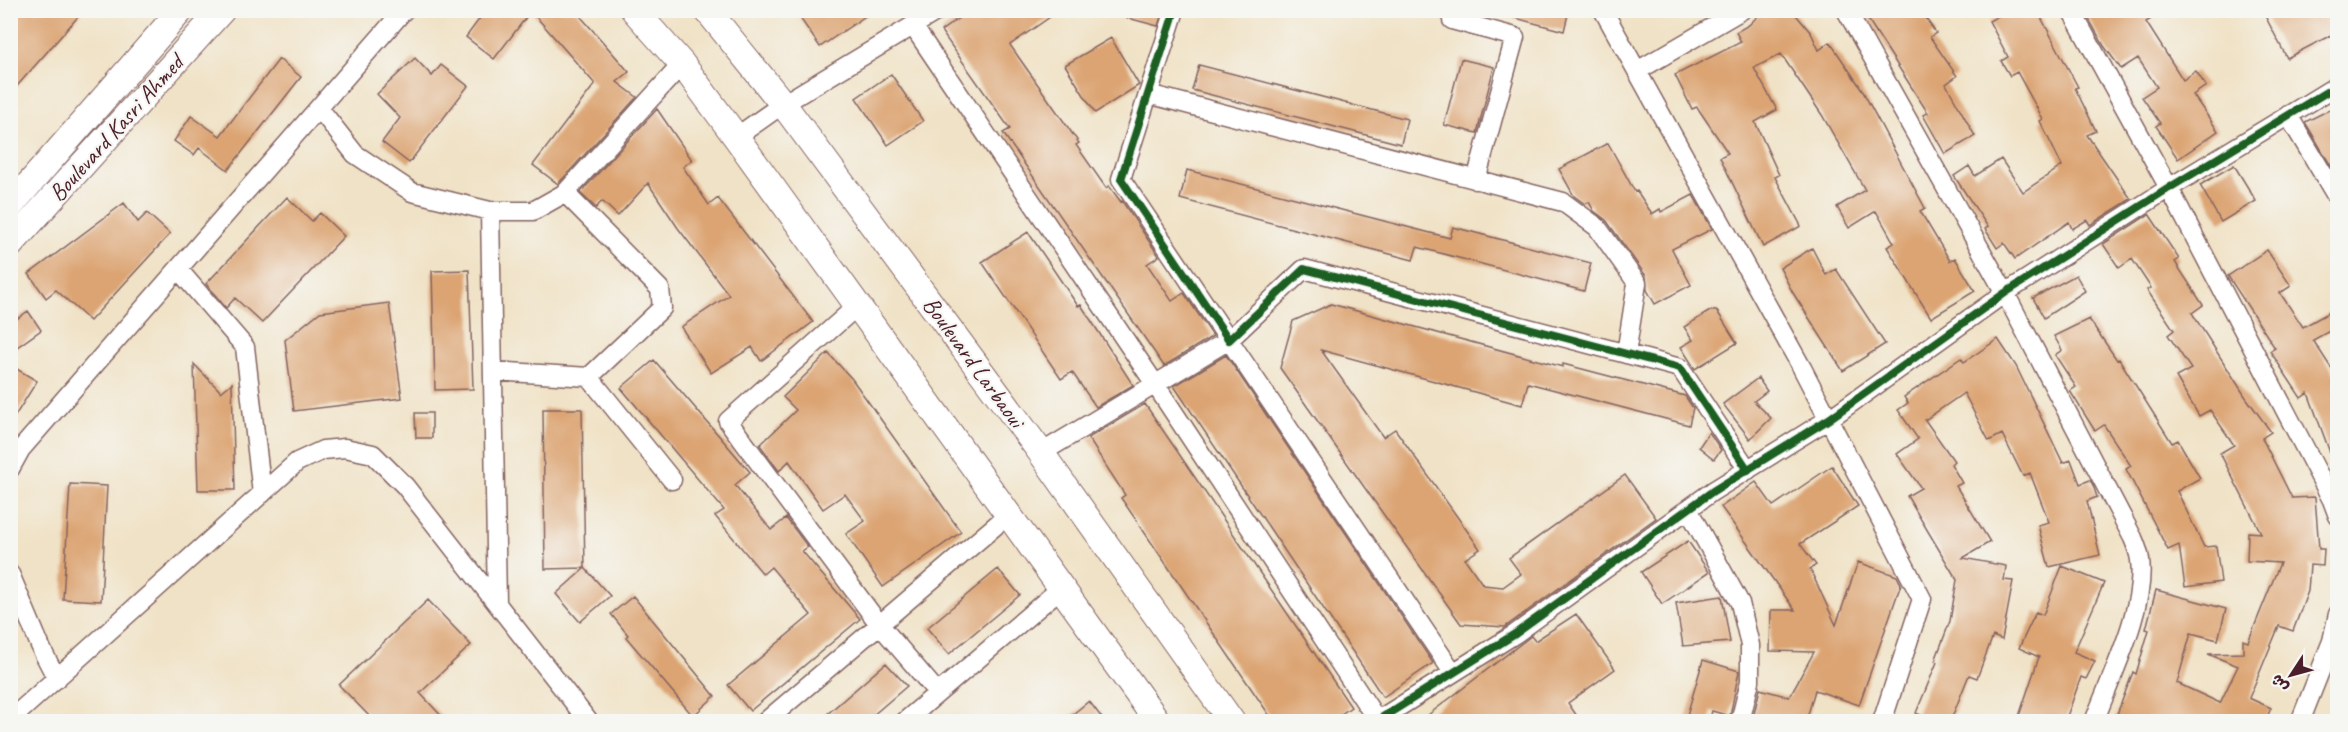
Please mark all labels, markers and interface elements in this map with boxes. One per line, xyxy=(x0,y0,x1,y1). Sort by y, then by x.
street label: Boulevard Kasri Ahmed xyxy=(42,46,192,208)
street label: Boulevard Larbaoui xyxy=(916,291,1034,436)
north arrow xyxy=(2261,645,2321,705)
text: ش xyxy=(2266,670,2293,696)

